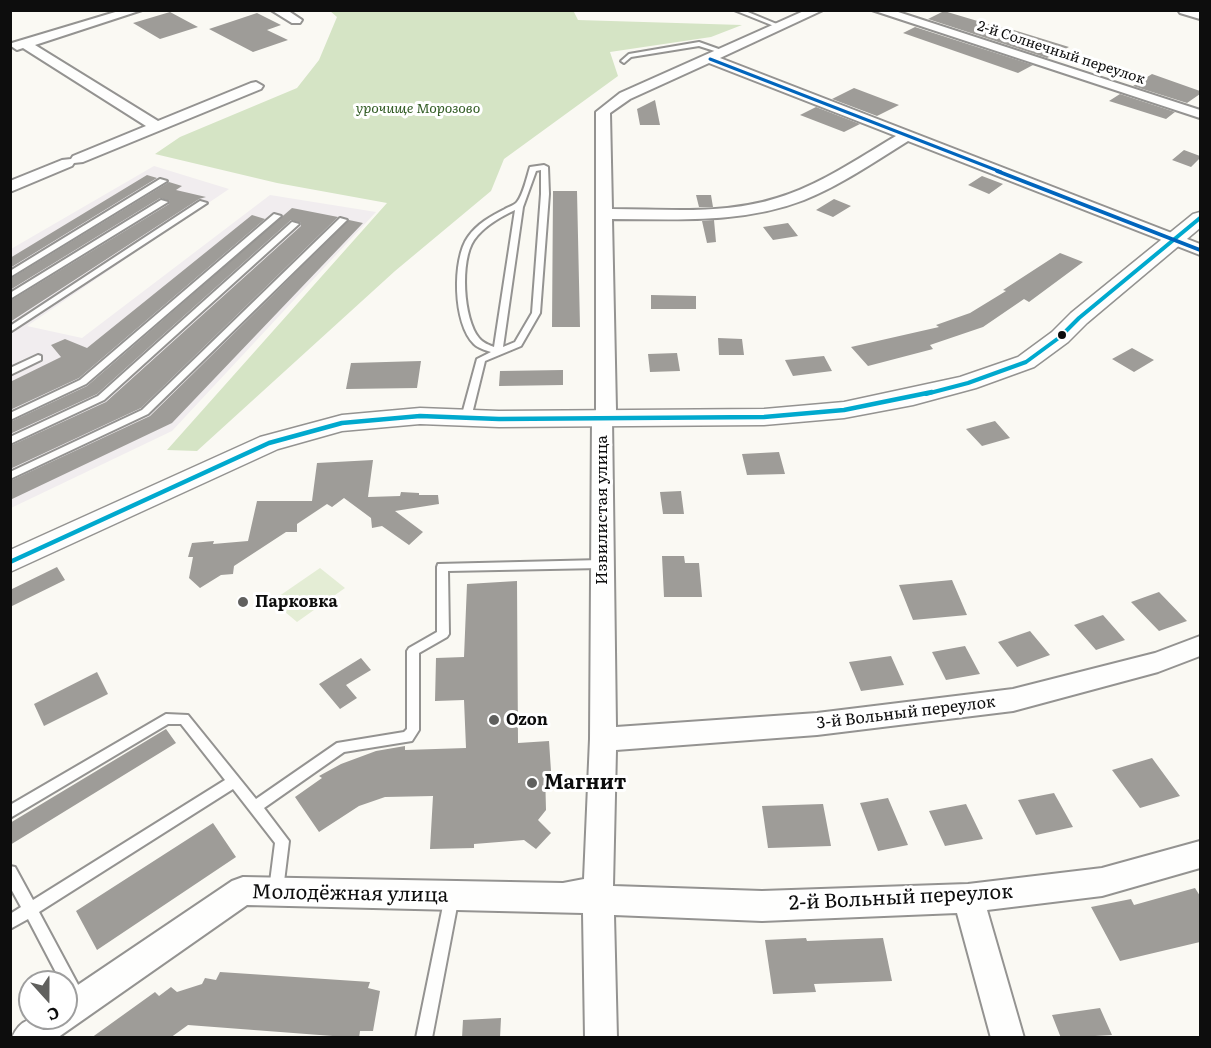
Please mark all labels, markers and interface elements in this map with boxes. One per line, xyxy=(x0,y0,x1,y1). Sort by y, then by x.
street label: 2-й Солнечный переулок xyxy=(975,18,1147,88)
park label: урочище Морозово xyxy=(356,101,480,117)
unlabelled marker xyxy=(1056,329,1068,341)
street label: Извилистая улица xyxy=(592,435,612,585)
place label: Парковка xyxy=(255,592,338,612)
marker: Парковка xyxy=(236,595,250,609)
street label: 3-й Вольный переулок xyxy=(816,693,996,733)
place label: Ozon xyxy=(506,710,548,730)
marker: Ozon xyxy=(487,713,501,727)
place label: Магнит xyxy=(544,771,626,795)
marker: Магнит xyxy=(525,776,539,790)
street label: Молодёжная улица xyxy=(251,880,449,908)
street label: 2-й Вольный переулок xyxy=(788,880,1014,916)
north arrow xyxy=(18,970,78,1030)
text: С xyxy=(44,1002,63,1028)

